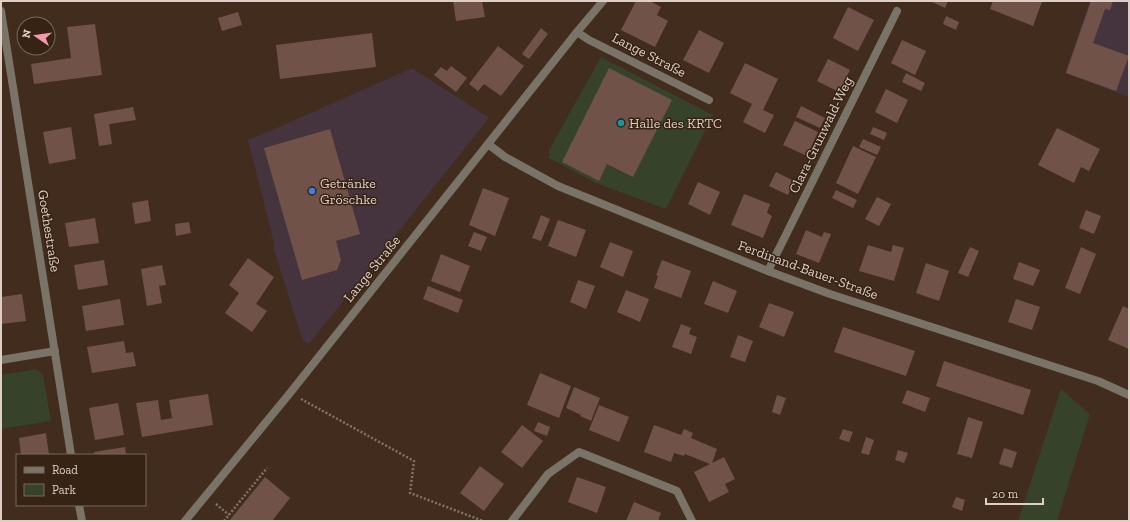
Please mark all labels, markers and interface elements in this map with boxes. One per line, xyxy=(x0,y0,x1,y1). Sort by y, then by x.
north arrow xyxy=(16,16,56,56)
text: N xyxy=(19,28,34,39)
street label: Lange Straße xyxy=(609,29,689,81)
street label: Clara-Grunwald-Weg xyxy=(785,74,857,196)
place label: Halle des KRTC xyxy=(629,115,722,132)
marker: Halle des KRTC xyxy=(616,118,626,128)
place label: Getränke Gröschke xyxy=(320,175,377,208)
marker: Getränke Gröschke xyxy=(307,186,317,196)
street label: Goethestraße xyxy=(34,189,64,274)
street label: Lange Straße xyxy=(340,232,404,306)
street label: Ferdinand-Bauer-Straße xyxy=(736,237,881,303)
legend xyxy=(16,454,146,506)
text: Road xyxy=(52,463,78,477)
scale bar xyxy=(986,480,1043,506)
text: Park xyxy=(52,483,77,497)
text: 20 m xyxy=(992,487,1019,501)

